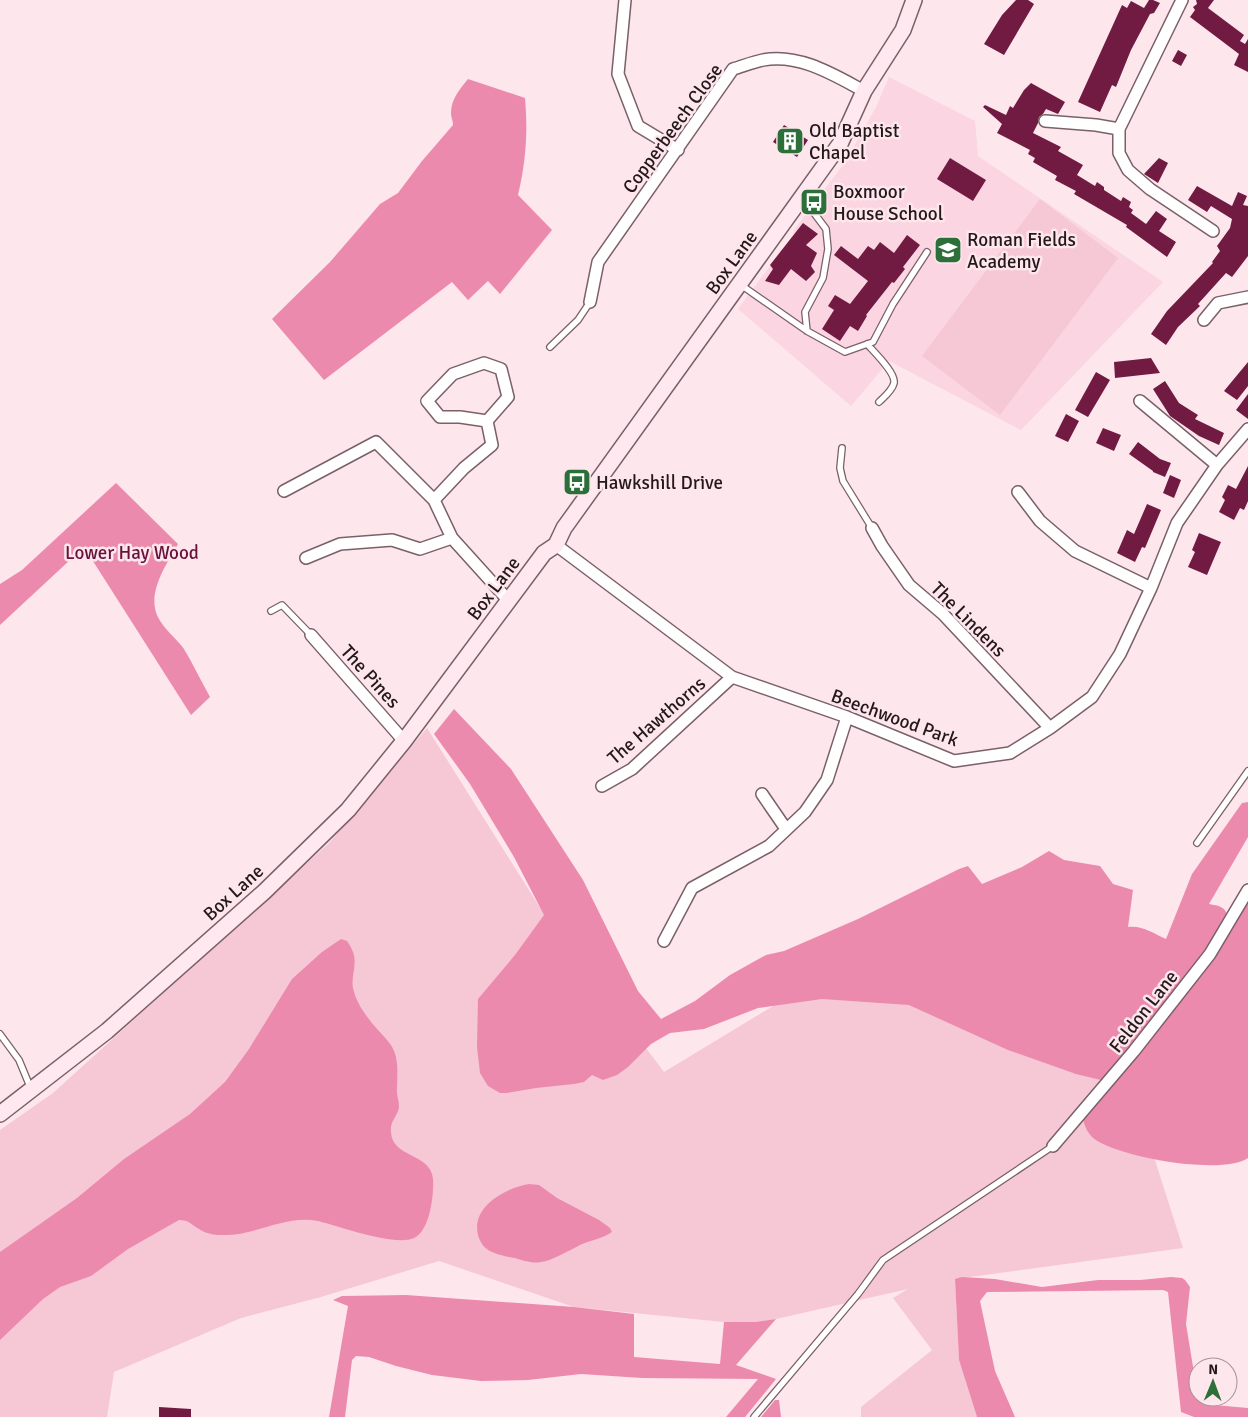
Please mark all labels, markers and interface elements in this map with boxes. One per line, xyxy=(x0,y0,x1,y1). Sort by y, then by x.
street label: Copperbeech Close xyxy=(618,59,728,198)
place label: Old Baptist Chapel xyxy=(809,119,900,165)
building icon: Old Baptist Chapel xyxy=(775,126,805,156)
place label: Boxmoor House School xyxy=(833,180,943,226)
bus stop icon: Boxmoor House School xyxy=(799,187,829,217)
street label: Box Lane xyxy=(701,226,763,299)
place label: Roman Fields Academy xyxy=(967,228,1076,274)
school or university icon: Roman Fields Academy xyxy=(933,235,963,265)
bus stop icon: Hawkshill Drive xyxy=(562,467,592,497)
place label: Hawkshill Drive xyxy=(596,471,723,495)
park label: Lower Hay Wood xyxy=(65,541,199,565)
street label: Box Lane xyxy=(462,552,525,625)
street label: The Lindens xyxy=(926,577,1011,662)
street label: The Pines xyxy=(335,640,405,714)
street label: The Hawthorns xyxy=(603,672,711,770)
street label: Beechwood Park xyxy=(828,684,962,752)
street label: Box Lane xyxy=(198,859,269,926)
street label: Feldon Lane xyxy=(1104,966,1183,1058)
north arrow xyxy=(1188,1357,1238,1407)
text: N xyxy=(1208,1361,1218,1378)

